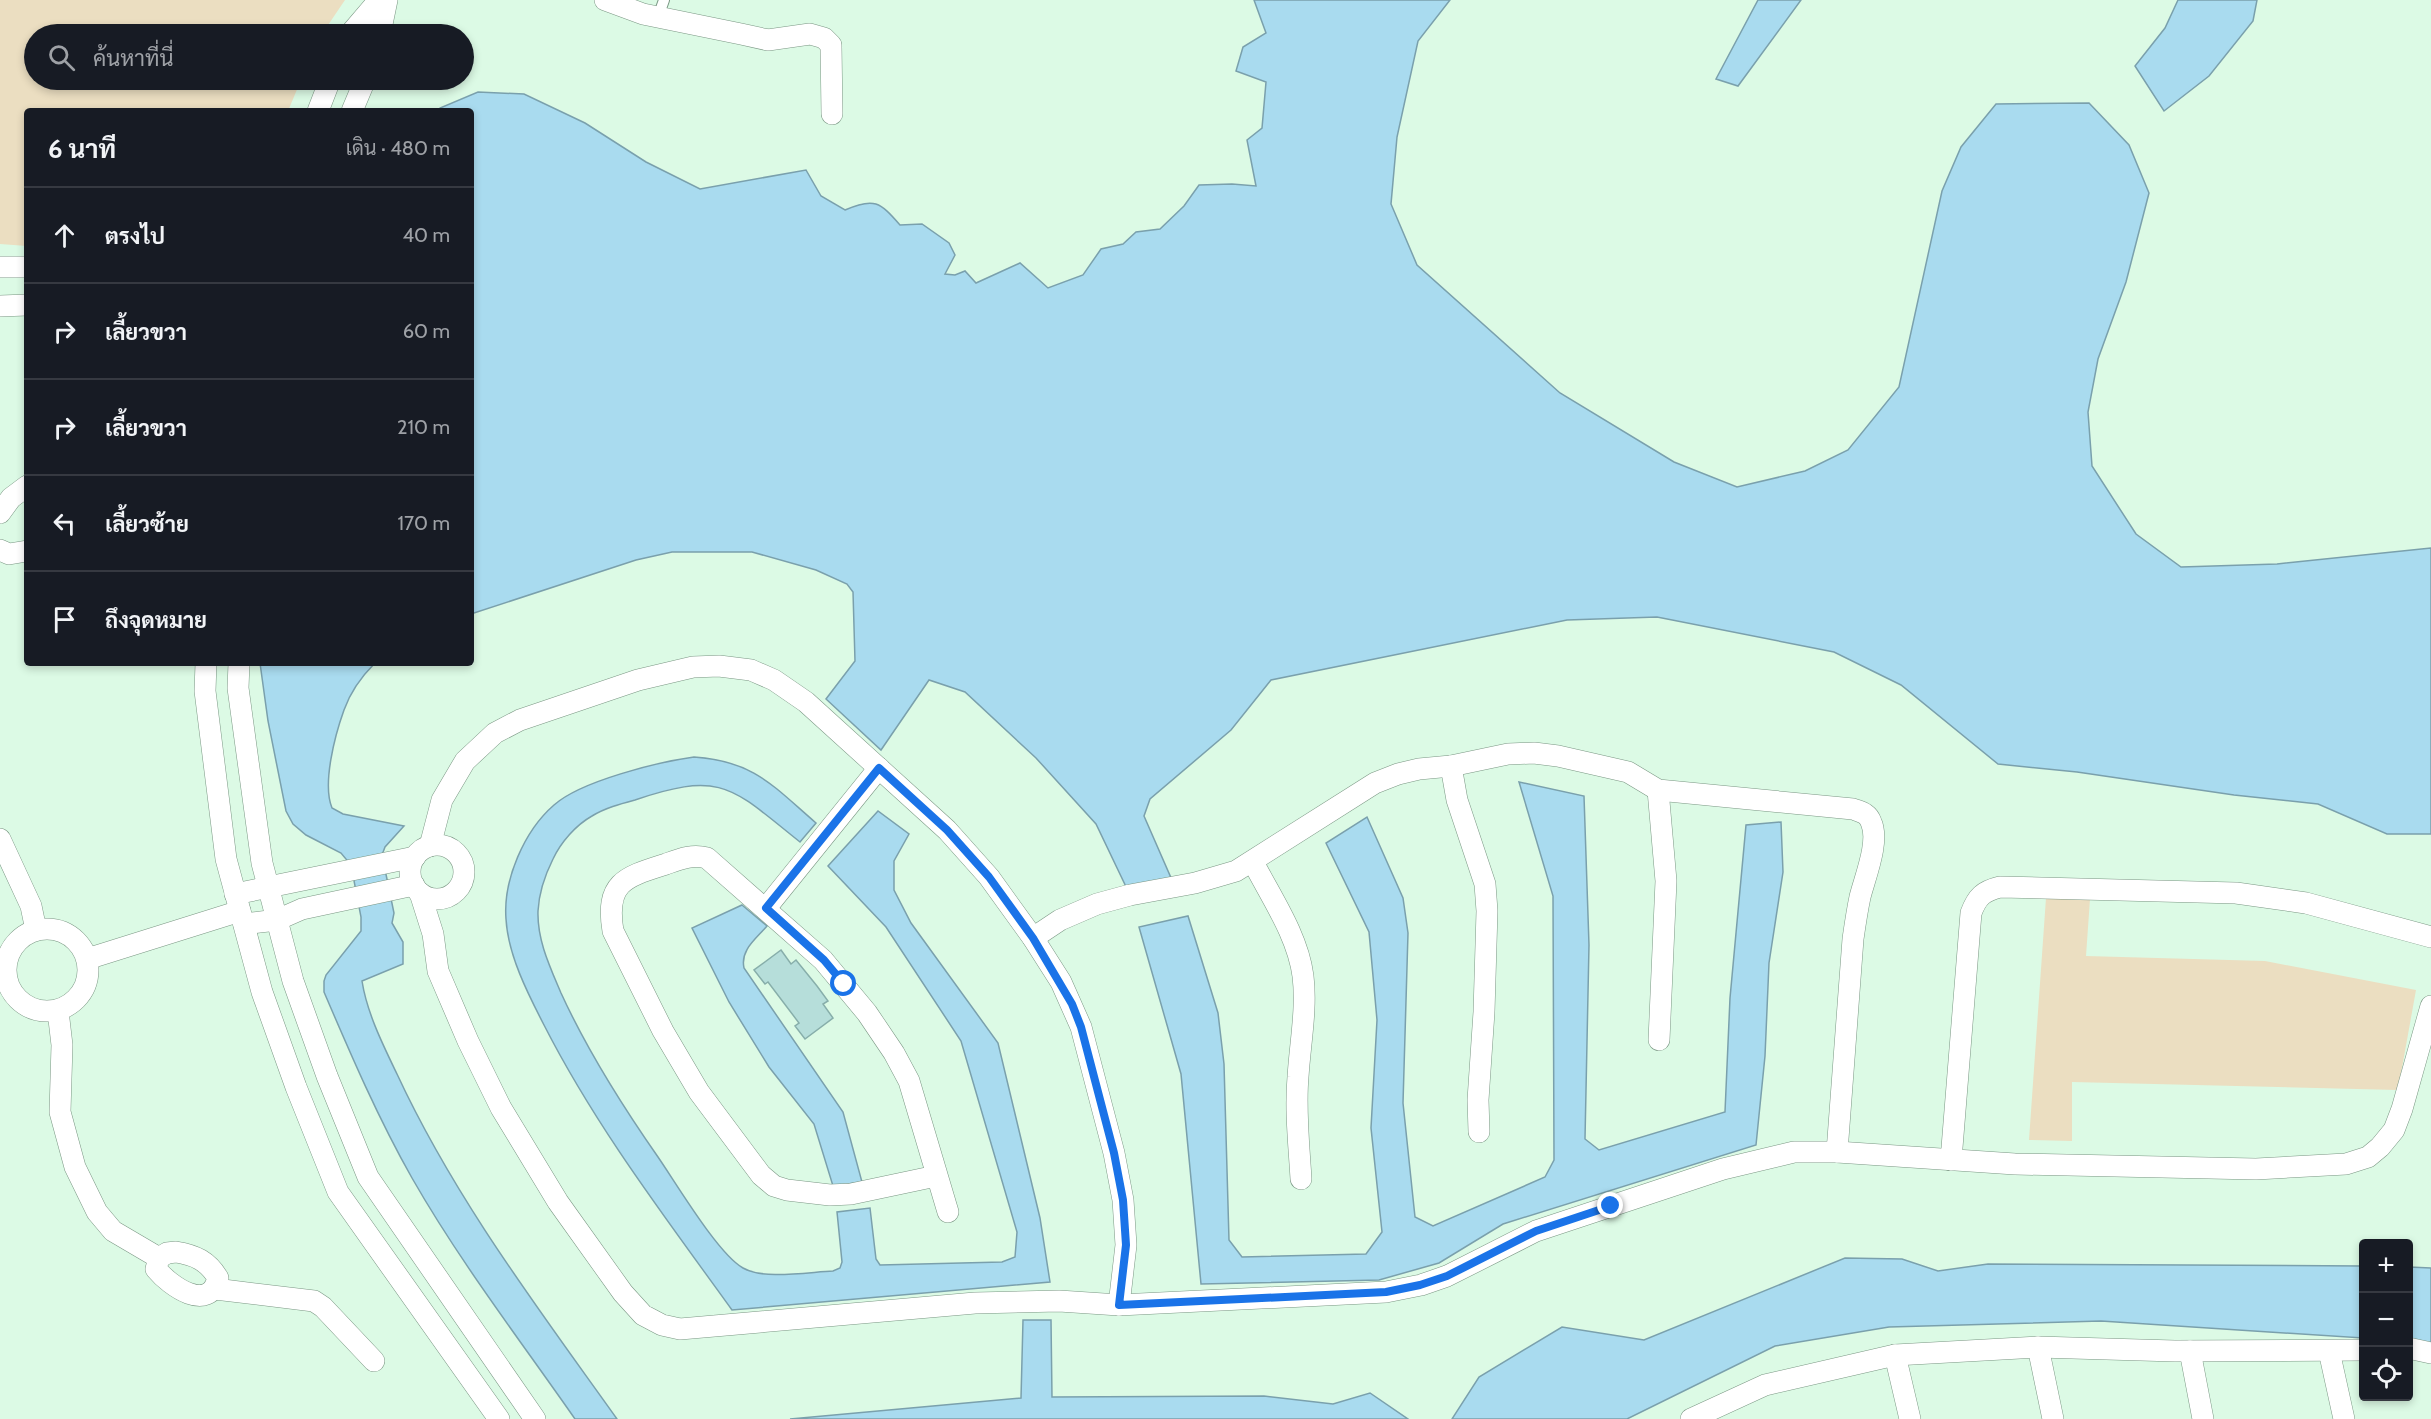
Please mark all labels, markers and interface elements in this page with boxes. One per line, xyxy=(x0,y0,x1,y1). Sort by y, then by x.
search box xyxy=(24,24,474,90)
icon: search xyxy=(45,41,78,74)
text: ค้นหาที่นี่ xyxy=(93,45,173,72)
text: 6 นาที xyxy=(48,133,116,165)
text: เดิน · 480 m xyxy=(346,136,450,160)
icon: ahead xyxy=(48,219,81,252)
text: ตรงไป xyxy=(105,223,165,250)
text: 40 m xyxy=(402,223,450,247)
icon: right xyxy=(48,315,81,348)
text: เลี้ยวขวา xyxy=(105,319,187,346)
text: 60 m xyxy=(403,319,450,343)
icon: right xyxy=(48,411,81,444)
text: เลี้ยวขวา xyxy=(105,415,187,442)
text: 210 m xyxy=(397,415,450,439)
icon: left xyxy=(48,507,81,540)
text: เลี้ยวซ้าย xyxy=(105,511,189,538)
text: 170 m xyxy=(398,511,450,535)
icon: arrive xyxy=(48,603,81,636)
text: ถึงจุดหมาย xyxy=(105,607,207,634)
route start xyxy=(830,970,856,996)
route end xyxy=(1597,1192,1623,1218)
map controls xyxy=(2359,1239,2413,1401)
button: + xyxy=(2359,1239,2413,1293)
button: − xyxy=(2359,1293,2413,1347)
button: locate xyxy=(2359,1347,2413,1401)

